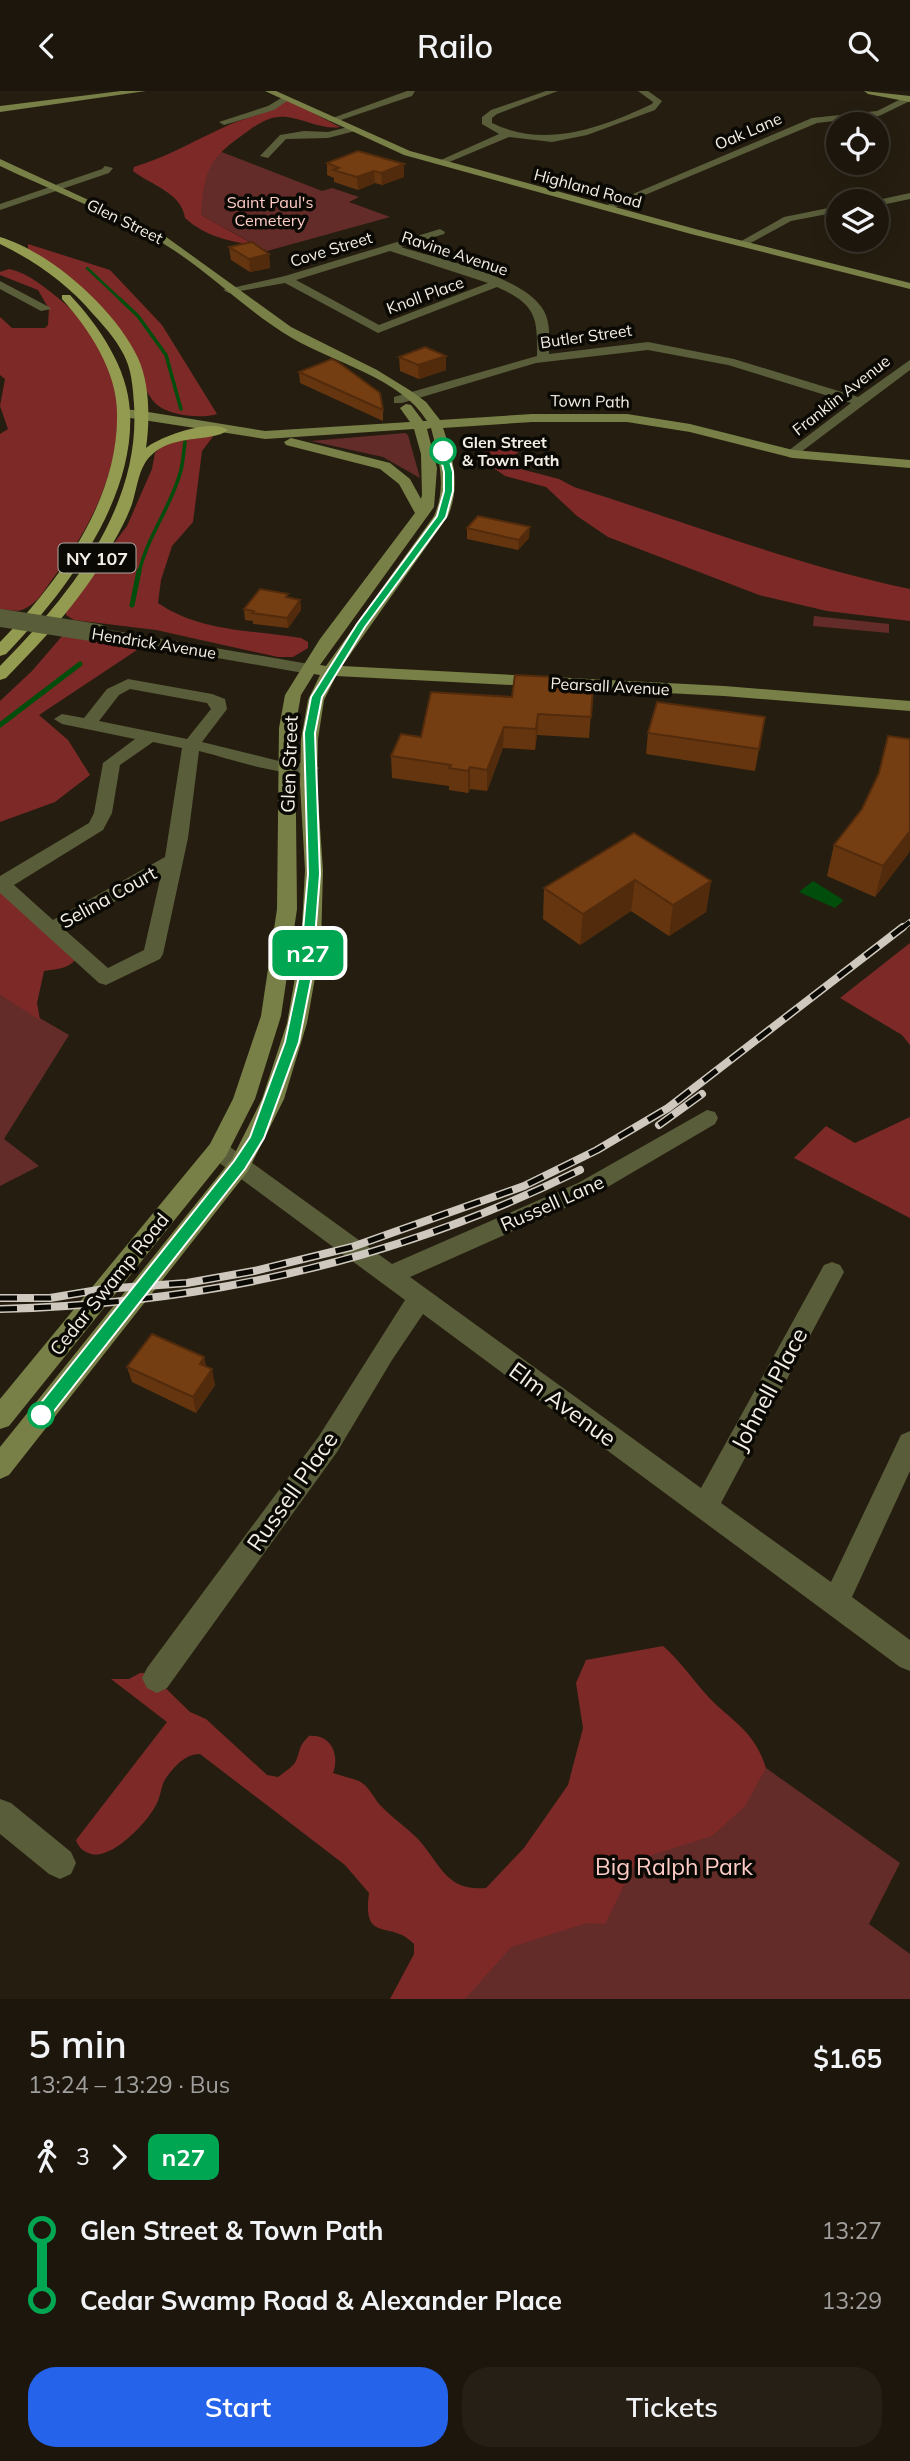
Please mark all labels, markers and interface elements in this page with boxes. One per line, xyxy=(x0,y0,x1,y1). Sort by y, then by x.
text: Railo xyxy=(417,26,493,66)
icon: back xyxy=(28,27,66,65)
icon: search xyxy=(844,27,882,65)
street label: Oak Lane xyxy=(712,108,784,154)
map controls xyxy=(826,112,889,252)
button: locate xyxy=(826,112,889,175)
street label: Highland Road xyxy=(532,164,644,212)
button: layers xyxy=(826,189,889,252)
park label: Saint Paul's Cemetery xyxy=(227,192,313,230)
street label: Glen Street xyxy=(84,194,167,248)
street label: Ravine Avenue xyxy=(399,226,511,280)
street label: Cove Street xyxy=(287,227,375,271)
street label: Knoll Place xyxy=(384,272,466,318)
street label: Butler Street xyxy=(539,320,634,352)
street label: Franklin Avenue xyxy=(788,351,894,439)
street label: Town Path xyxy=(550,390,630,412)
place label: Glen Street & Town Path xyxy=(462,432,559,470)
marker: Glen Street & Town Path xyxy=(430,438,456,464)
road number: NY 107 xyxy=(58,543,136,572)
street label: Hendrick Avenue xyxy=(90,623,218,663)
street label: Pearsall Avenue xyxy=(550,673,670,699)
street label: Glen Street xyxy=(275,715,303,813)
street label: Selina Court xyxy=(55,860,161,933)
line badge: n27 xyxy=(268,930,348,976)
text: n27 xyxy=(286,938,330,968)
street label: Russell Lane xyxy=(497,1170,607,1236)
street label: Cedar Swamp Road xyxy=(44,1208,174,1360)
street label: Johnell Place xyxy=(724,1323,814,1455)
street label: Elm Avenue xyxy=(504,1355,622,1453)
unlabelled marker xyxy=(28,1402,54,1428)
street label: Russell Place xyxy=(240,1426,344,1556)
park label: Big Ralph Park xyxy=(595,1852,754,1881)
text: 5 min xyxy=(28,2020,127,2068)
text: $1.65 xyxy=(813,2042,882,2075)
text: 13:24 – 13:29 · Bus xyxy=(28,2070,230,2099)
icon: walk xyxy=(28,2138,66,2176)
icon: forward xyxy=(100,2138,138,2176)
text: 3 xyxy=(76,2142,90,2171)
text: n27 xyxy=(162,2142,205,2172)
text: Glen Street & Town Path xyxy=(80,2214,383,2247)
text: 13:27 xyxy=(822,2216,882,2245)
text: Cedar Swamp Road & Alexander Place xyxy=(80,2284,562,2317)
text: 13:29 xyxy=(822,2286,882,2315)
button: Start xyxy=(28,2367,448,2447)
button: Tickets xyxy=(462,2367,882,2447)

